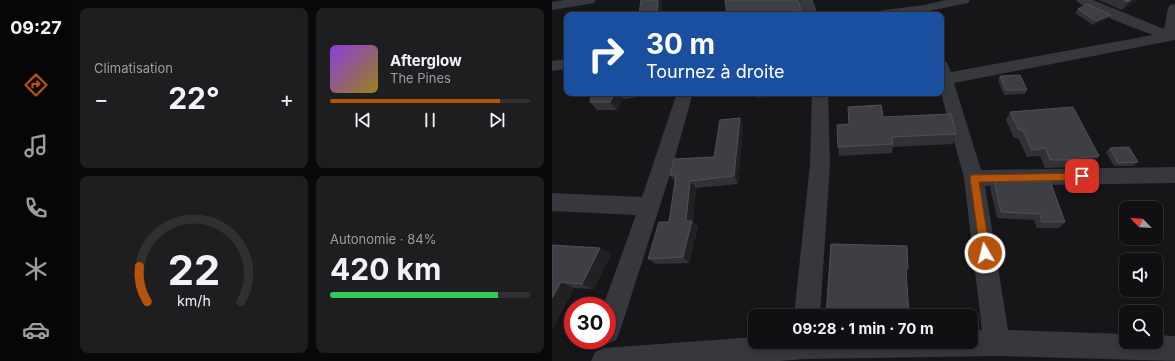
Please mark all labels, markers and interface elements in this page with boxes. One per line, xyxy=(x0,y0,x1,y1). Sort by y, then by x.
text: 09:27 xyxy=(10,17,62,38)
text: 30 m xyxy=(646,27,715,61)
icon: right xyxy=(580,28,632,80)
text: Afterglow xyxy=(390,51,462,70)
text: Climatisation xyxy=(94,60,173,76)
text: Tournez à droite xyxy=(646,61,785,82)
text: The Pines xyxy=(390,70,451,86)
icon: directions xyxy=(22,71,50,99)
text: 22° xyxy=(168,80,220,116)
text: − xyxy=(94,86,109,112)
text: + xyxy=(279,86,294,112)
icon: previous xyxy=(352,109,374,131)
icon: pause xyxy=(419,109,441,131)
icon: next xyxy=(486,109,508,131)
icon: music xyxy=(22,132,50,160)
pin xyxy=(1065,159,1099,193)
icon: arrive xyxy=(1071,165,1093,187)
icon: phone xyxy=(22,194,50,222)
north arrow xyxy=(1119,201,1163,245)
map controls xyxy=(1119,201,1163,349)
text: Autonomie · 84% xyxy=(330,231,436,247)
position arrow xyxy=(964,232,1006,274)
text: 22 xyxy=(168,245,220,295)
text: 420 km xyxy=(330,251,441,287)
button: sound xyxy=(1119,253,1163,297)
icon: climate xyxy=(22,255,50,283)
text: km/h xyxy=(177,292,211,309)
speed limit sign: 30 xyxy=(564,297,616,349)
button: search xyxy=(1119,305,1163,349)
icon: car xyxy=(22,316,50,344)
text: 09:28 · 1 min · 70 m xyxy=(792,319,934,338)

